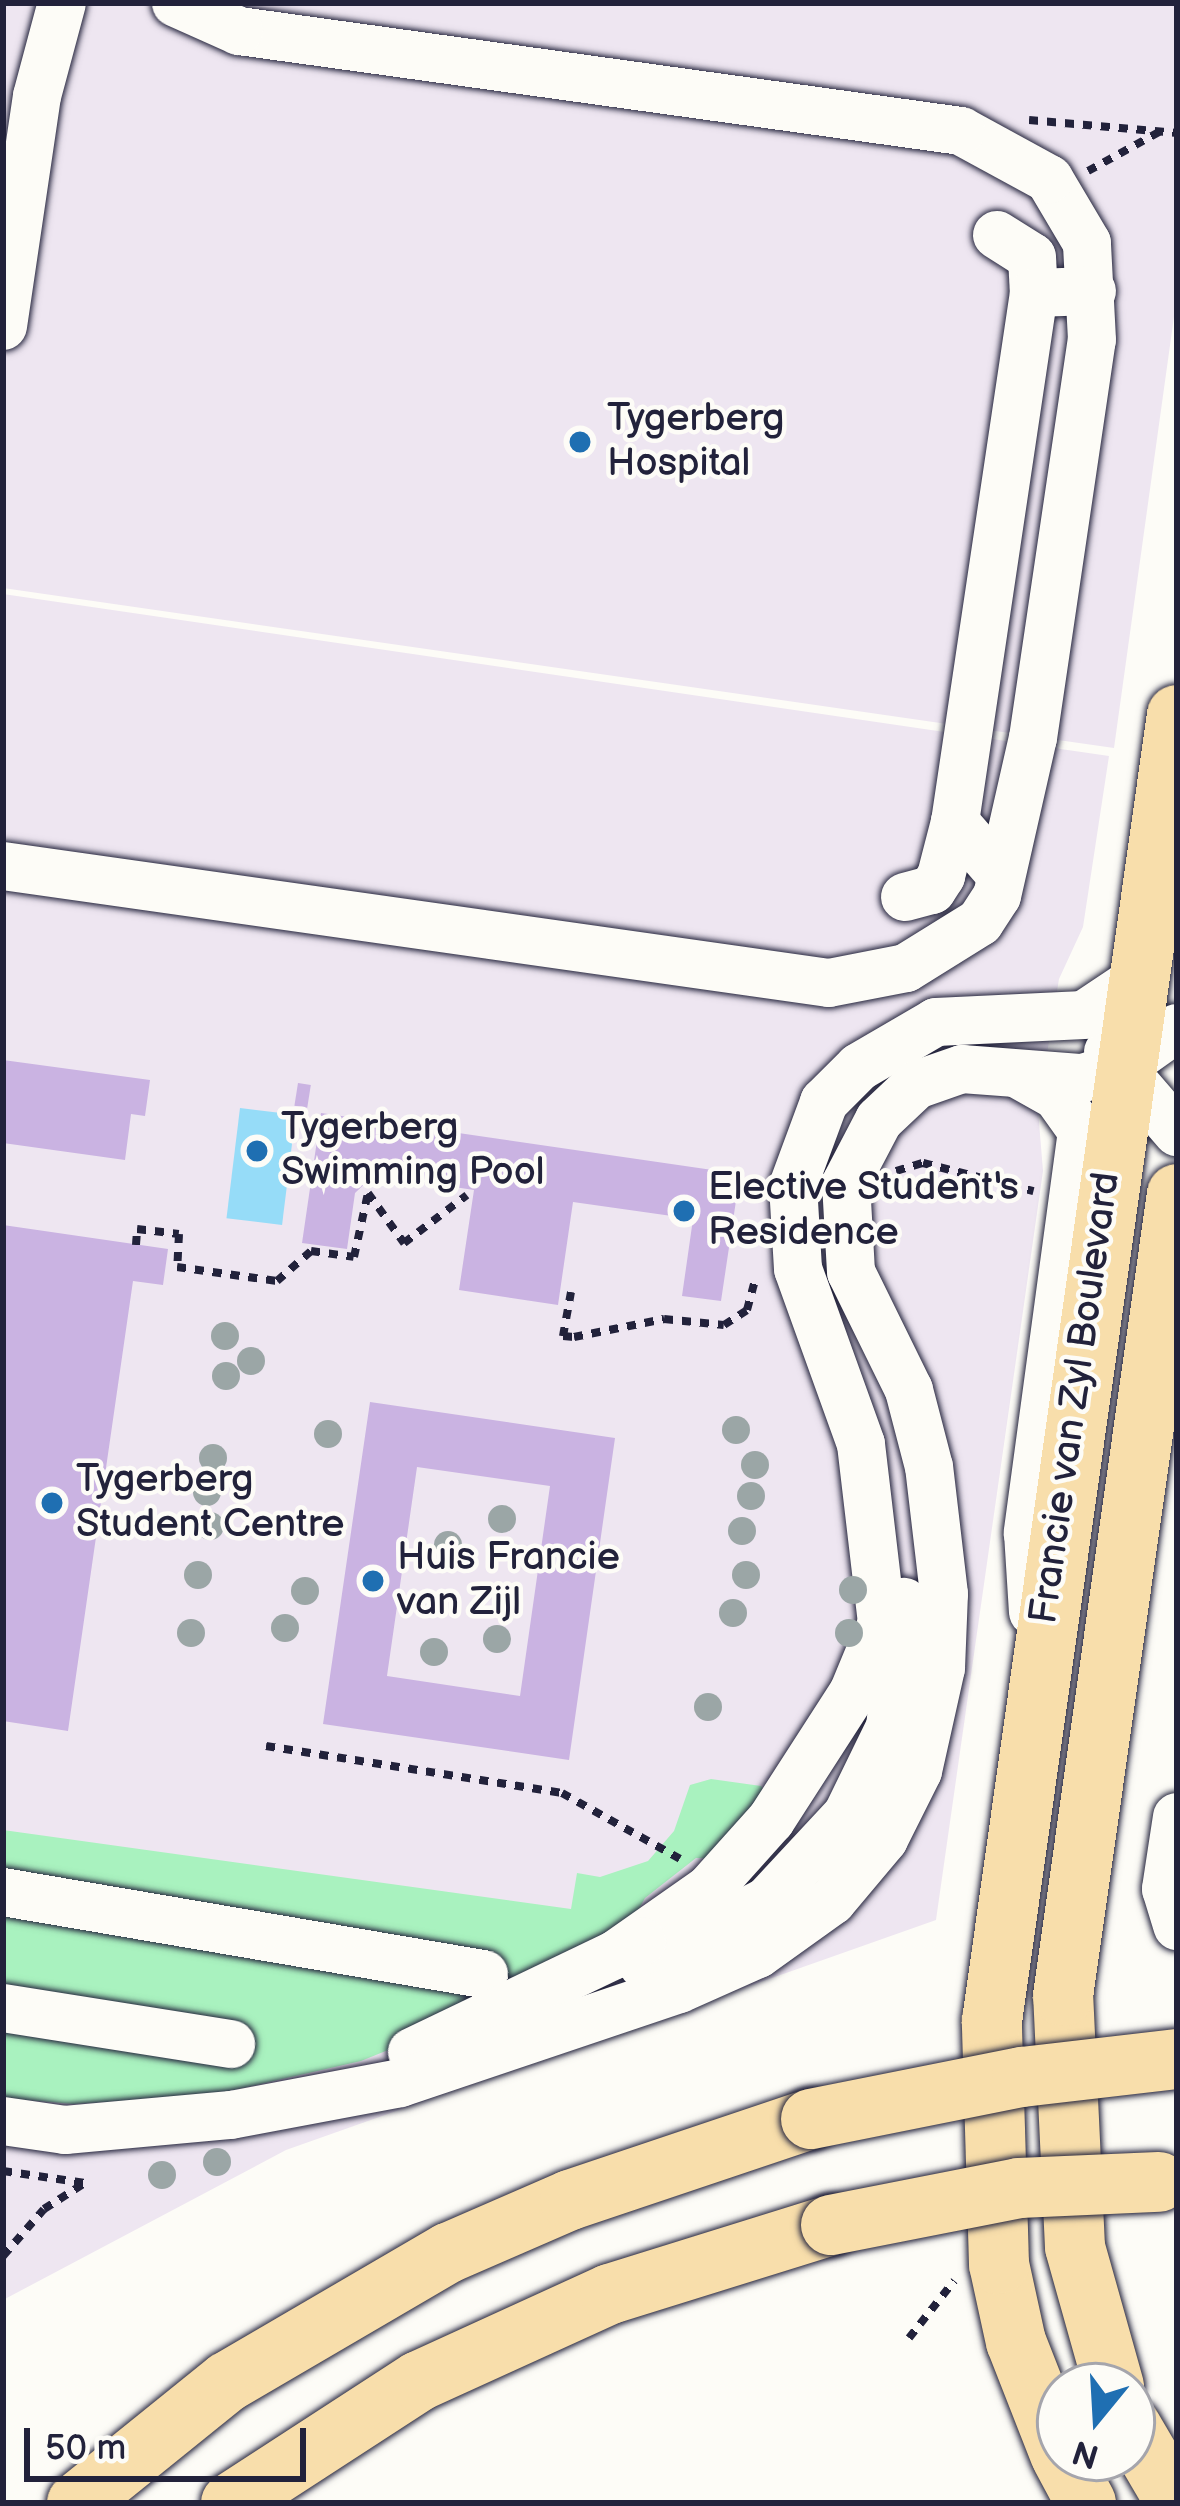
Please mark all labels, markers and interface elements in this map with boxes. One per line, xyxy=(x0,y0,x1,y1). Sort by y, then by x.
place label: Tygerberg Hospital xyxy=(607,397,784,488)
marker: Tygerberg Hospital xyxy=(564,426,596,458)
place label: Tygerberg Swimming Pool xyxy=(281,1106,545,1197)
marker: Tygerberg Swimming Pool xyxy=(244,1138,270,1164)
place label: Elective Student's Residence xyxy=(708,1166,1020,1257)
street label: Francie van Zyl Boulevard xyxy=(1021,1169,1131,1627)
marker: Elective Student's Residence xyxy=(671,1198,697,1224)
place label: Tygerberg Student Centre xyxy=(76,1458,344,1549)
marker: Tygerberg Student Centre xyxy=(39,1490,65,1516)
place label: Huis Francie van Zijl xyxy=(397,1536,620,1627)
marker: Huis Francie van Zijl xyxy=(360,1568,386,1594)
north arrow xyxy=(1036,2362,1156,2482)
scale bar xyxy=(30,2404,312,2478)
text: 50 m xyxy=(45,2427,126,2470)
text: N xyxy=(1068,2431,1104,2476)

